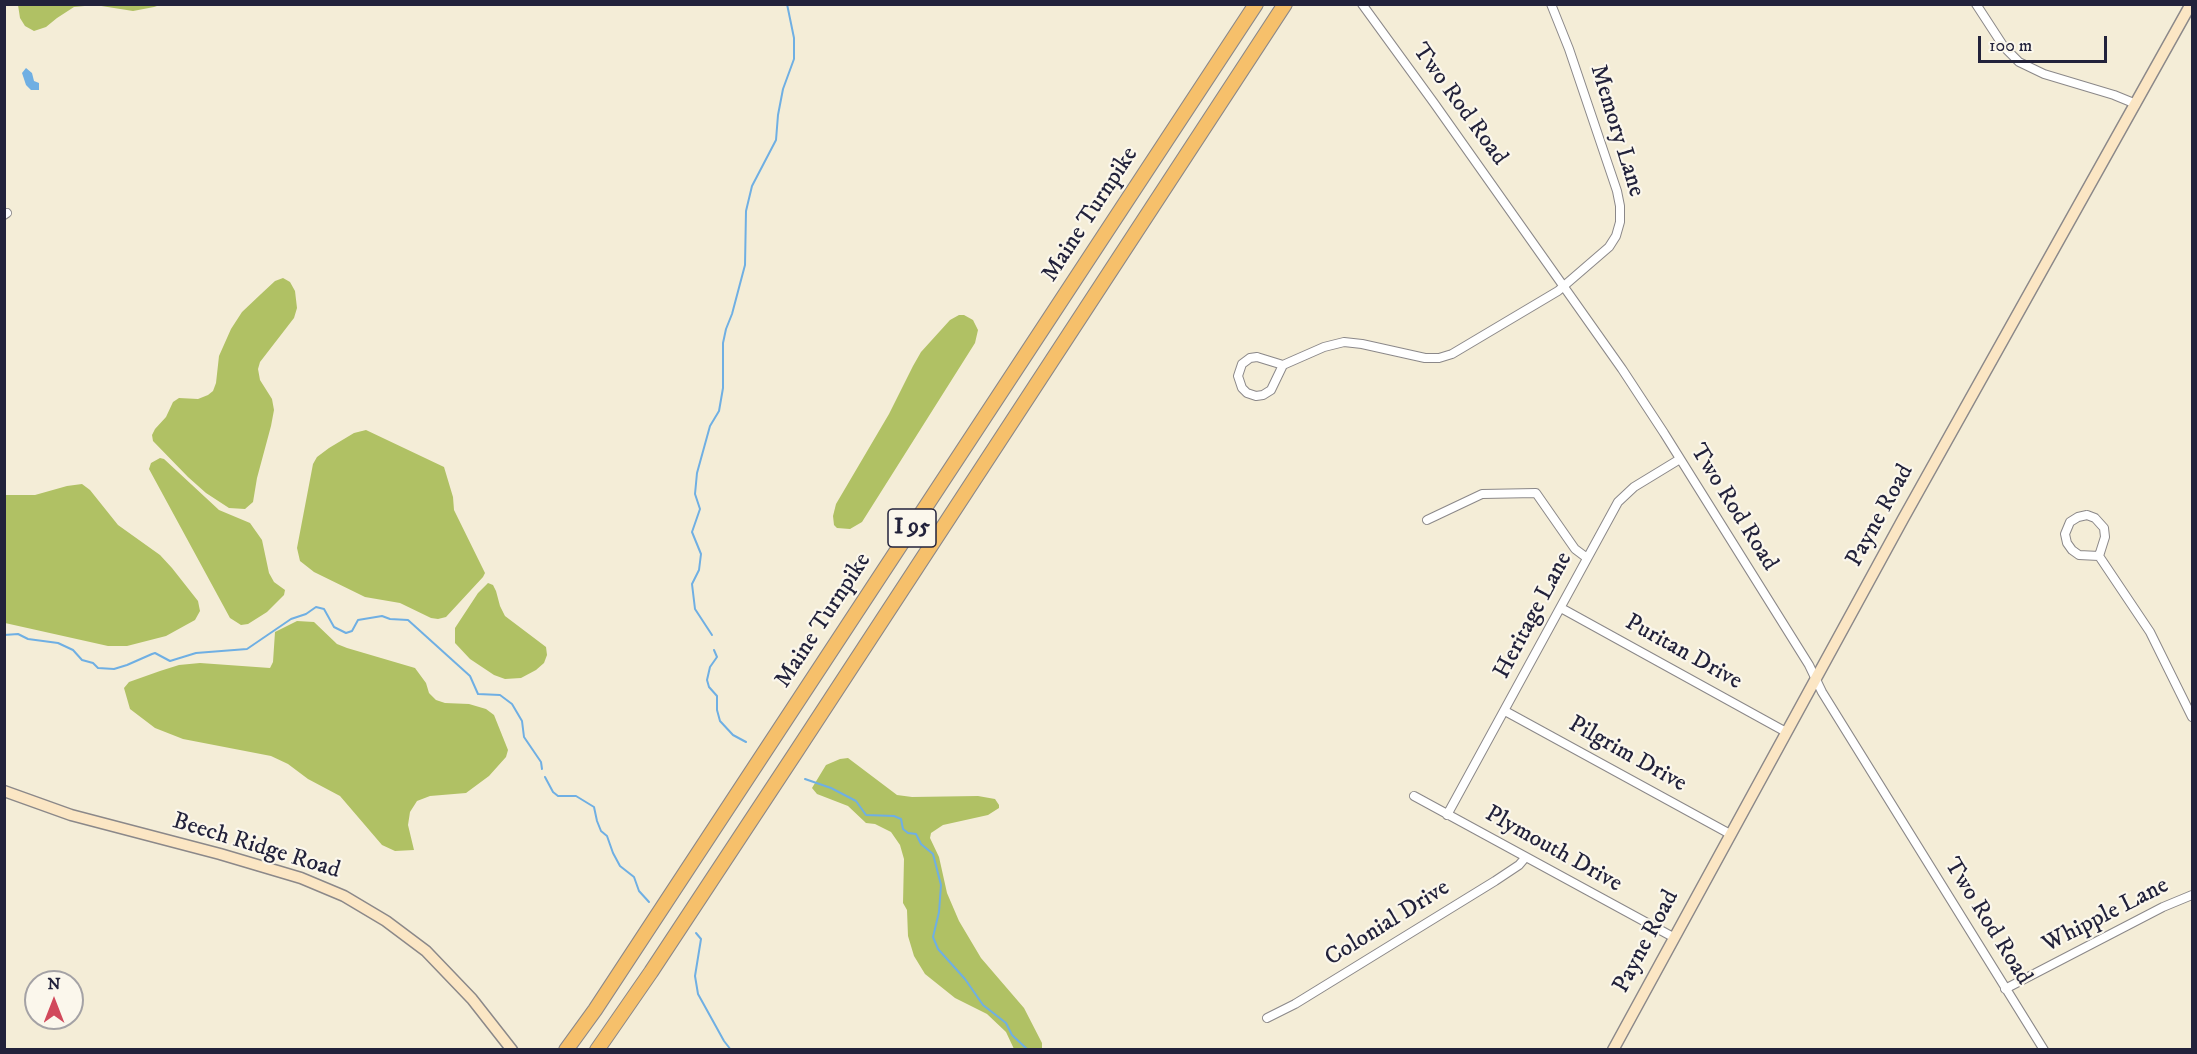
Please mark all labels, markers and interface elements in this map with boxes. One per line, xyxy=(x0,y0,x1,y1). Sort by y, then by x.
scale bar xyxy=(1981,24,2110,62)
text: 100 m xyxy=(1989,35,2032,57)
street label: Two Rod Road xyxy=(1405,38,1513,172)
street label: Memory Lane xyxy=(1582,62,1650,200)
street label: Maine Turnpike xyxy=(1037,142,1145,288)
street label: Two Rod Road xyxy=(1683,439,1783,577)
street label: Payne Road xyxy=(1841,460,1921,572)
road number: I 95 xyxy=(888,509,936,547)
street label: Maine Turnpike xyxy=(770,548,878,694)
street label: Heritage Lane xyxy=(1489,548,1579,684)
street label: Puritan Drive xyxy=(1619,609,1747,697)
street label: Pilgrim Drive xyxy=(1563,711,1691,799)
street label: Plymouth Drive xyxy=(1479,801,1627,899)
street label: Beech Ridge Road xyxy=(169,808,343,886)
street label: Two Rod Road xyxy=(1937,853,2037,991)
street label: Whipple Lane xyxy=(2038,872,2174,960)
street label: Colonial Drive xyxy=(1321,874,1455,974)
street label: Payne Road xyxy=(1608,886,1686,998)
north arrow xyxy=(24,970,84,1030)
text: N xyxy=(47,974,61,994)

